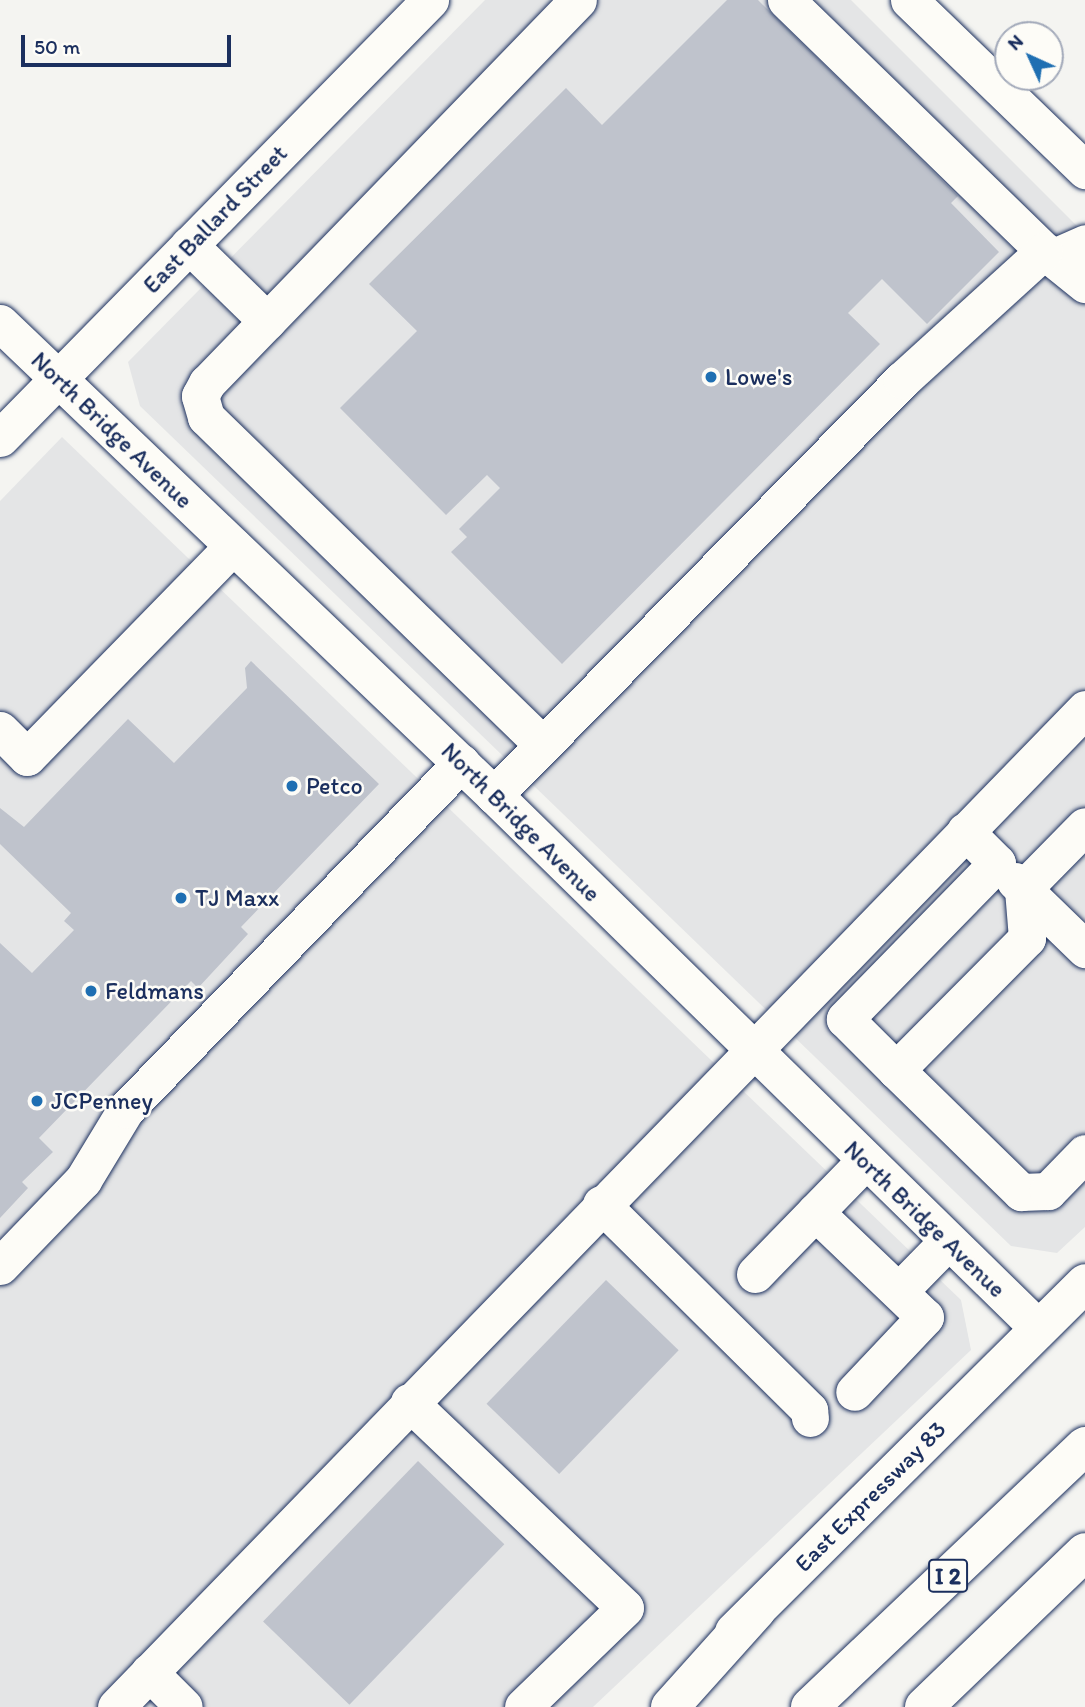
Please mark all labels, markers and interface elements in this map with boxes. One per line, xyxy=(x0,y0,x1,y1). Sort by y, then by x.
scale bar xyxy=(24,21,234,65)
north arrow xyxy=(994,21,1064,91)
text: N xyxy=(1003,30,1028,55)
text: 50 m xyxy=(34,34,80,59)
street label: East Ballard Street xyxy=(137,139,293,299)
street label: North Bridge Avenue xyxy=(25,346,199,514)
place label: Lowe's xyxy=(725,363,792,391)
marker: Lowe's xyxy=(703,369,719,385)
street label: North Bridge Avenue xyxy=(435,736,607,908)
place label: Petco xyxy=(306,772,363,800)
marker: Petco xyxy=(284,778,300,794)
place label: TJ Maxx xyxy=(195,884,280,912)
marker: TJ Maxx xyxy=(173,890,189,906)
place label: Feldmans xyxy=(105,977,204,1005)
marker: Feldmans xyxy=(83,983,99,999)
place label: JCPenney xyxy=(51,1087,153,1115)
marker: JCPenney xyxy=(29,1093,45,1109)
street label: North Bridge Avenue xyxy=(838,1135,1012,1303)
street label: East Expressway 83 xyxy=(789,1415,951,1577)
road number: I 2 xyxy=(927,1556,969,1596)

